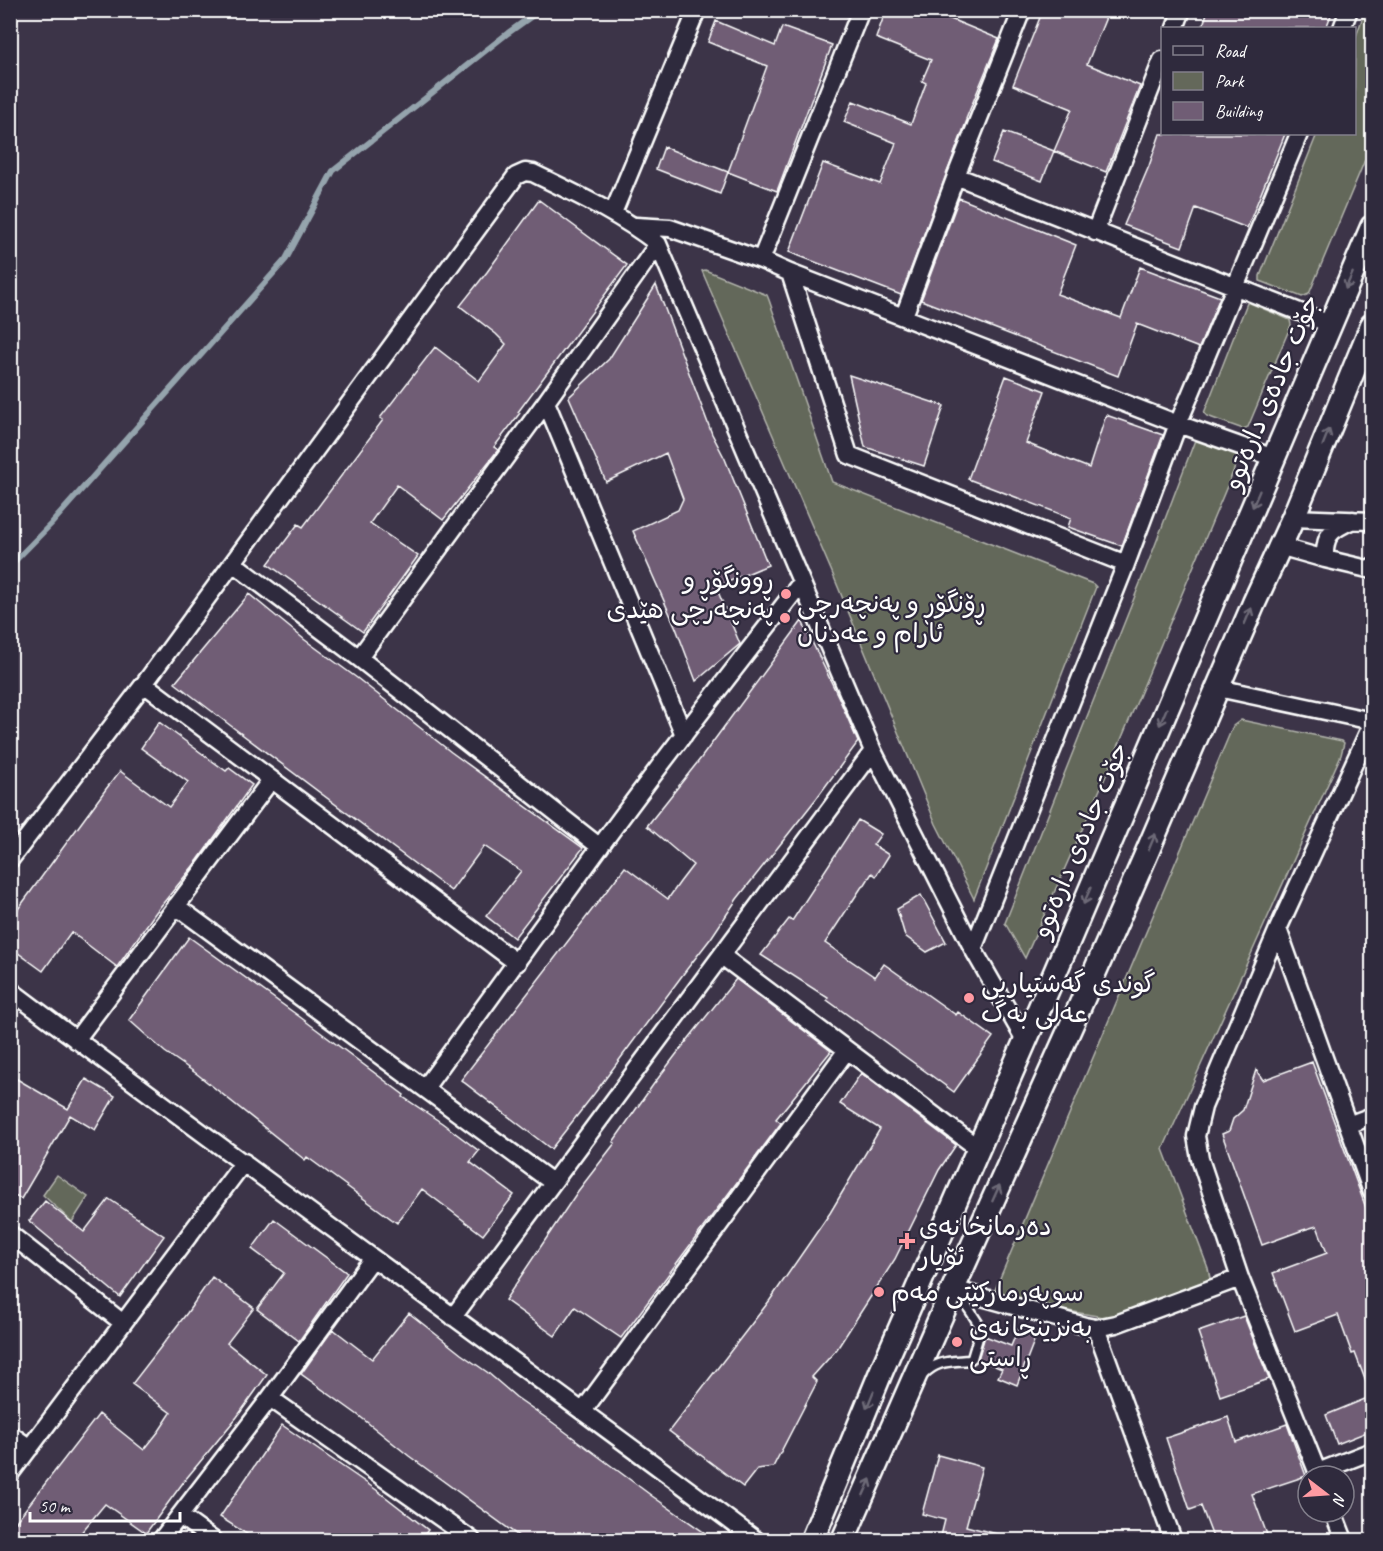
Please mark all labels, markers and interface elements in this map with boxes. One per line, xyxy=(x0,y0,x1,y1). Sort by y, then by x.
legend xyxy=(1161,27,1356,135)
text: Road xyxy=(1215,40,1248,62)
text: Park xyxy=(1215,70,1245,92)
text: Building xyxy=(1215,100,1264,122)
one-way arrow xyxy=(1343,271,1354,289)
street label: جۆت جادەی دارەتوو xyxy=(1215,289,1327,496)
one-way arrow xyxy=(1321,429,1332,447)
one-way arrow xyxy=(1250,489,1261,507)
place label: ڕوونگۆڕ و پەنچەرچی هێدی xyxy=(607,563,774,626)
marker: ڕوونگۆڕ و پەنچەرچی هێدی xyxy=(779,587,793,601)
place label: ڕۆنگۆڕ و پەنچەرچی ئارام و عەدنان xyxy=(797,587,986,653)
one-way arrow xyxy=(1243,608,1254,626)
marker: ڕۆنگۆڕ و پەنچەرچی ئارام و عەدنان xyxy=(778,611,792,625)
one-way arrow xyxy=(1157,707,1169,725)
street label: جۆت جادەی دارەتوو xyxy=(1024,737,1136,944)
one-way arrow xyxy=(1147,833,1158,852)
one-way arrow xyxy=(1081,886,1092,905)
place label: گوندی گەشتیاریی عەلی بەگ xyxy=(981,967,1156,1030)
marker: گوندی گەشتیاریی عەلی بەگ xyxy=(962,991,976,1005)
one-way arrow xyxy=(991,1185,1002,1203)
place label: دەرمانخانەی ئۆیار xyxy=(917,1210,1052,1273)
marker: دەرمانخانەی ئۆیار xyxy=(900,1234,914,1248)
place label: سوپەرمارکێتی مەم xyxy=(891,1276,1084,1312)
marker: سوپەرمارکێتی مەم xyxy=(872,1285,886,1299)
place label: بەنزینخانەی ڕاستی xyxy=(969,1311,1092,1379)
marker: بەنزینخانەی ڕاستی xyxy=(950,1335,964,1349)
one-way arrow xyxy=(864,1390,875,1408)
north arrow xyxy=(1296,1464,1356,1524)
one-way arrow xyxy=(862,1478,873,1496)
scale bar xyxy=(30,1485,180,1523)
text: N xyxy=(1327,1490,1350,1509)
text: 50 m xyxy=(39,1495,72,1517)

